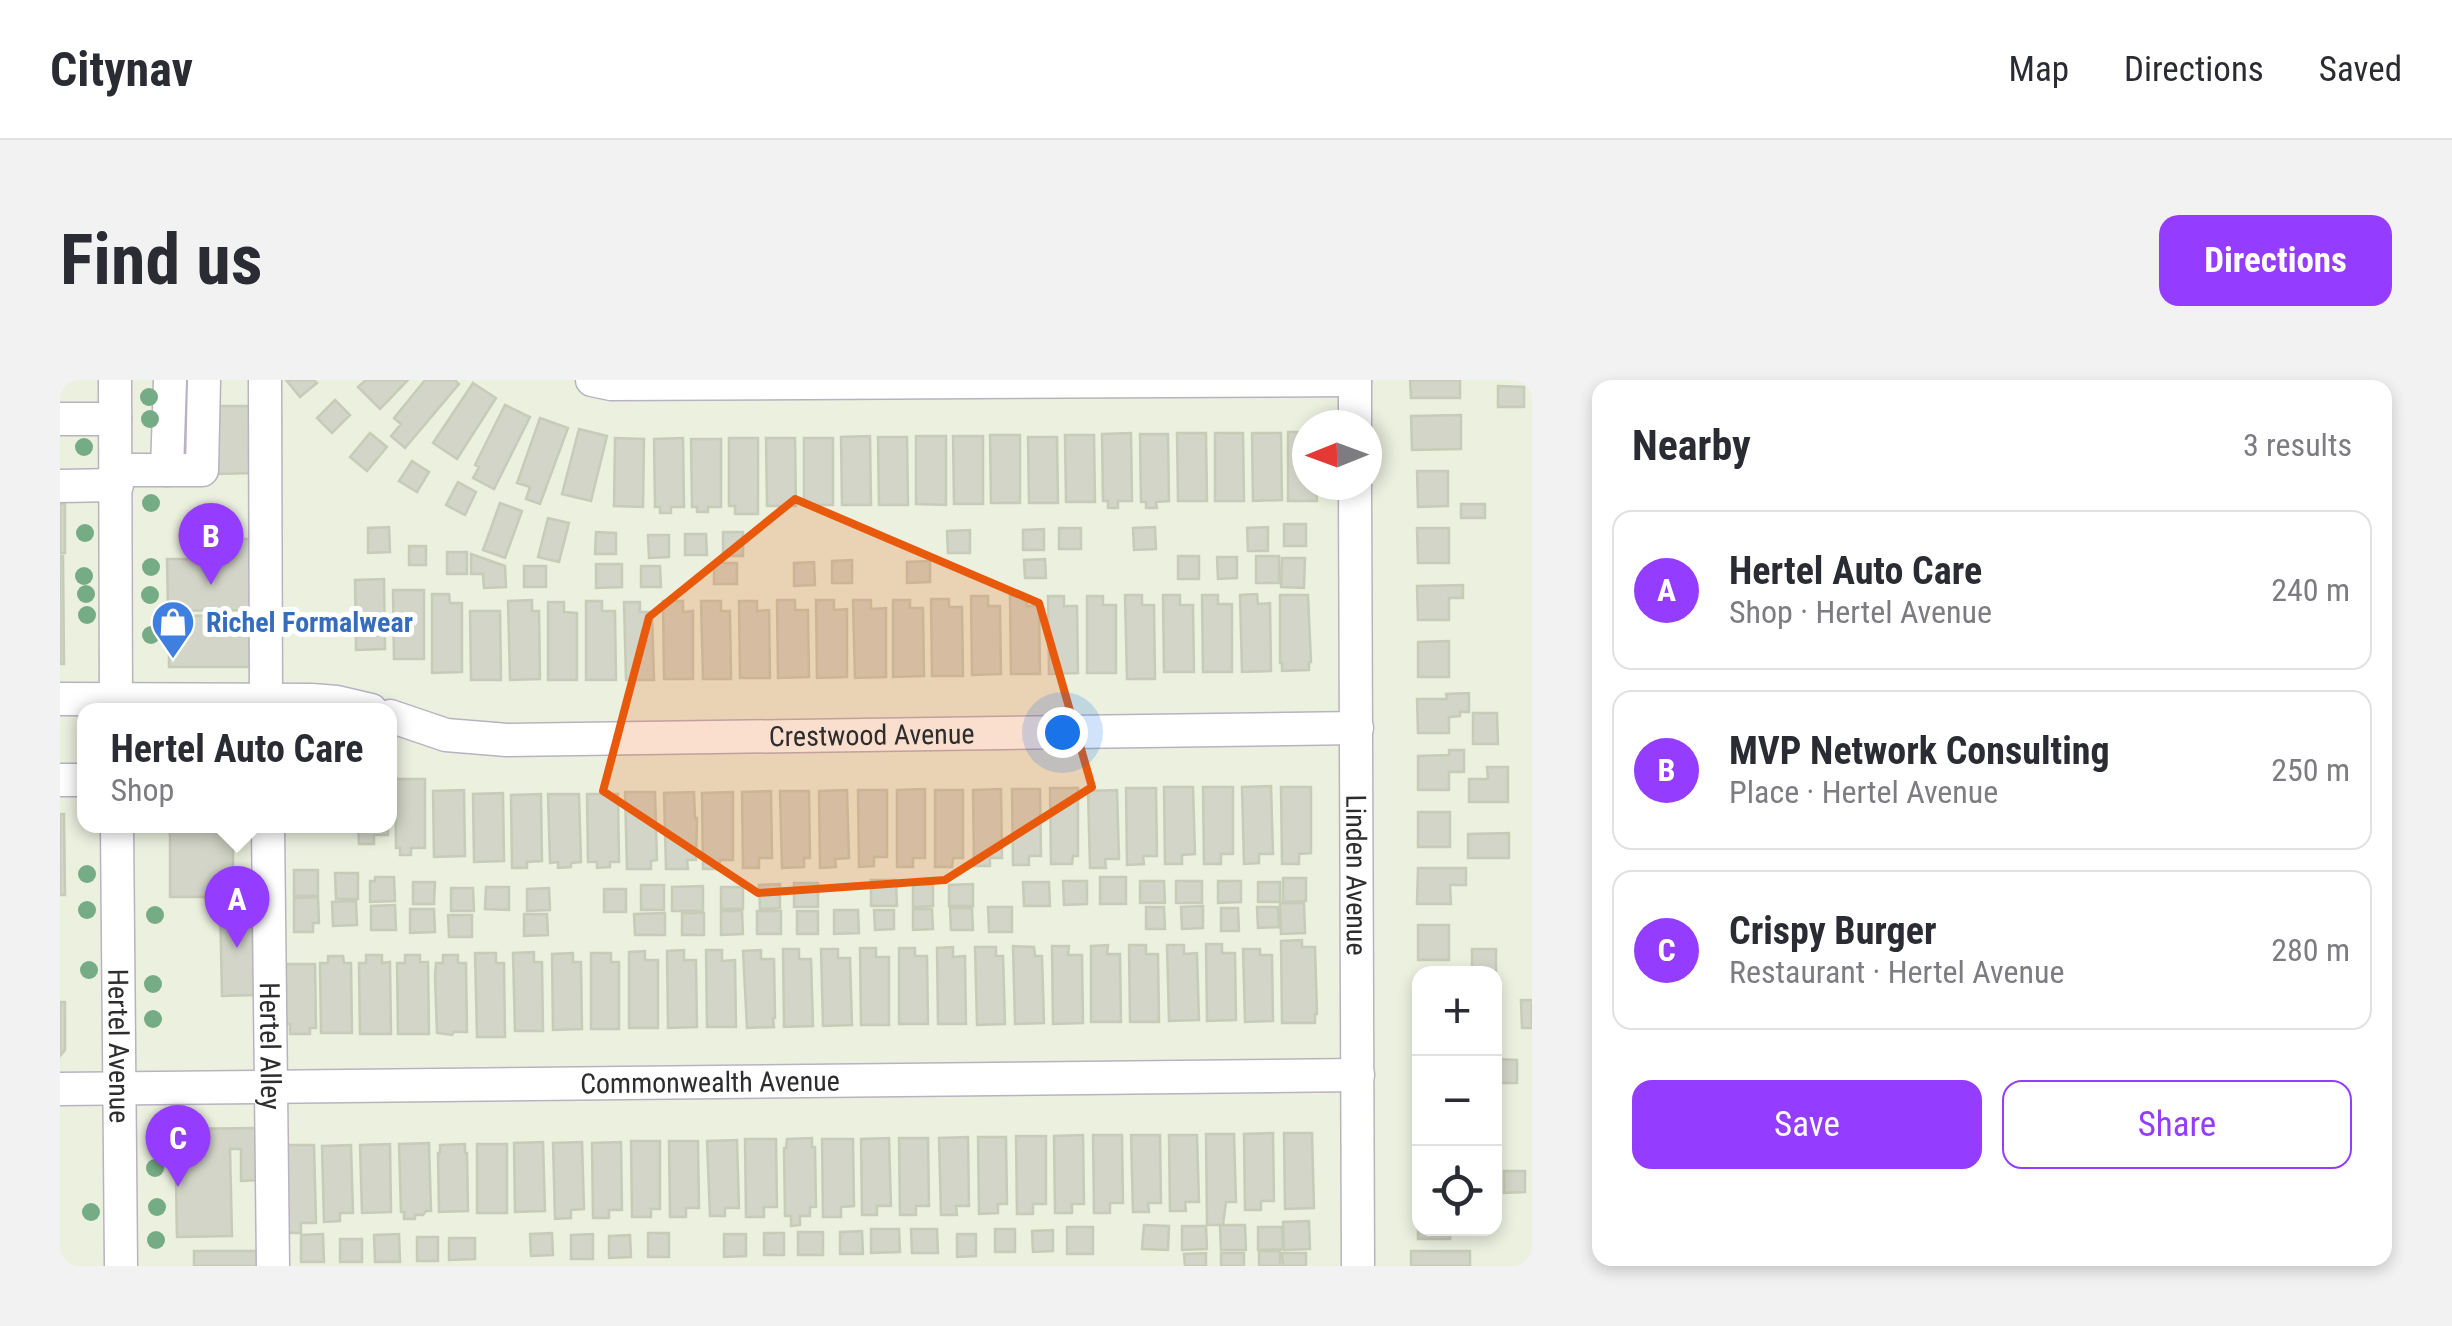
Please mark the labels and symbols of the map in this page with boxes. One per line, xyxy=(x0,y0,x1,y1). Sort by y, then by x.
north arrow xyxy=(1292,410,1382,500)
pin: B xyxy=(178,502,244,585)
shop icon: Richel Formalwear xyxy=(150,599,196,660)
place label: Richel Formalwear xyxy=(206,606,413,639)
your location xyxy=(1037,707,1088,758)
street label: Crestwood Avenue xyxy=(769,717,975,753)
street label: Linden Avenue xyxy=(1340,794,1373,956)
pin: A xyxy=(204,866,270,948)
street label: Hertel Avenue xyxy=(102,969,136,1123)
street label: Hertel Alley xyxy=(253,982,288,1110)
street label: Commonwealth Avenue xyxy=(580,1064,840,1100)
pin: C xyxy=(146,1104,210,1187)

